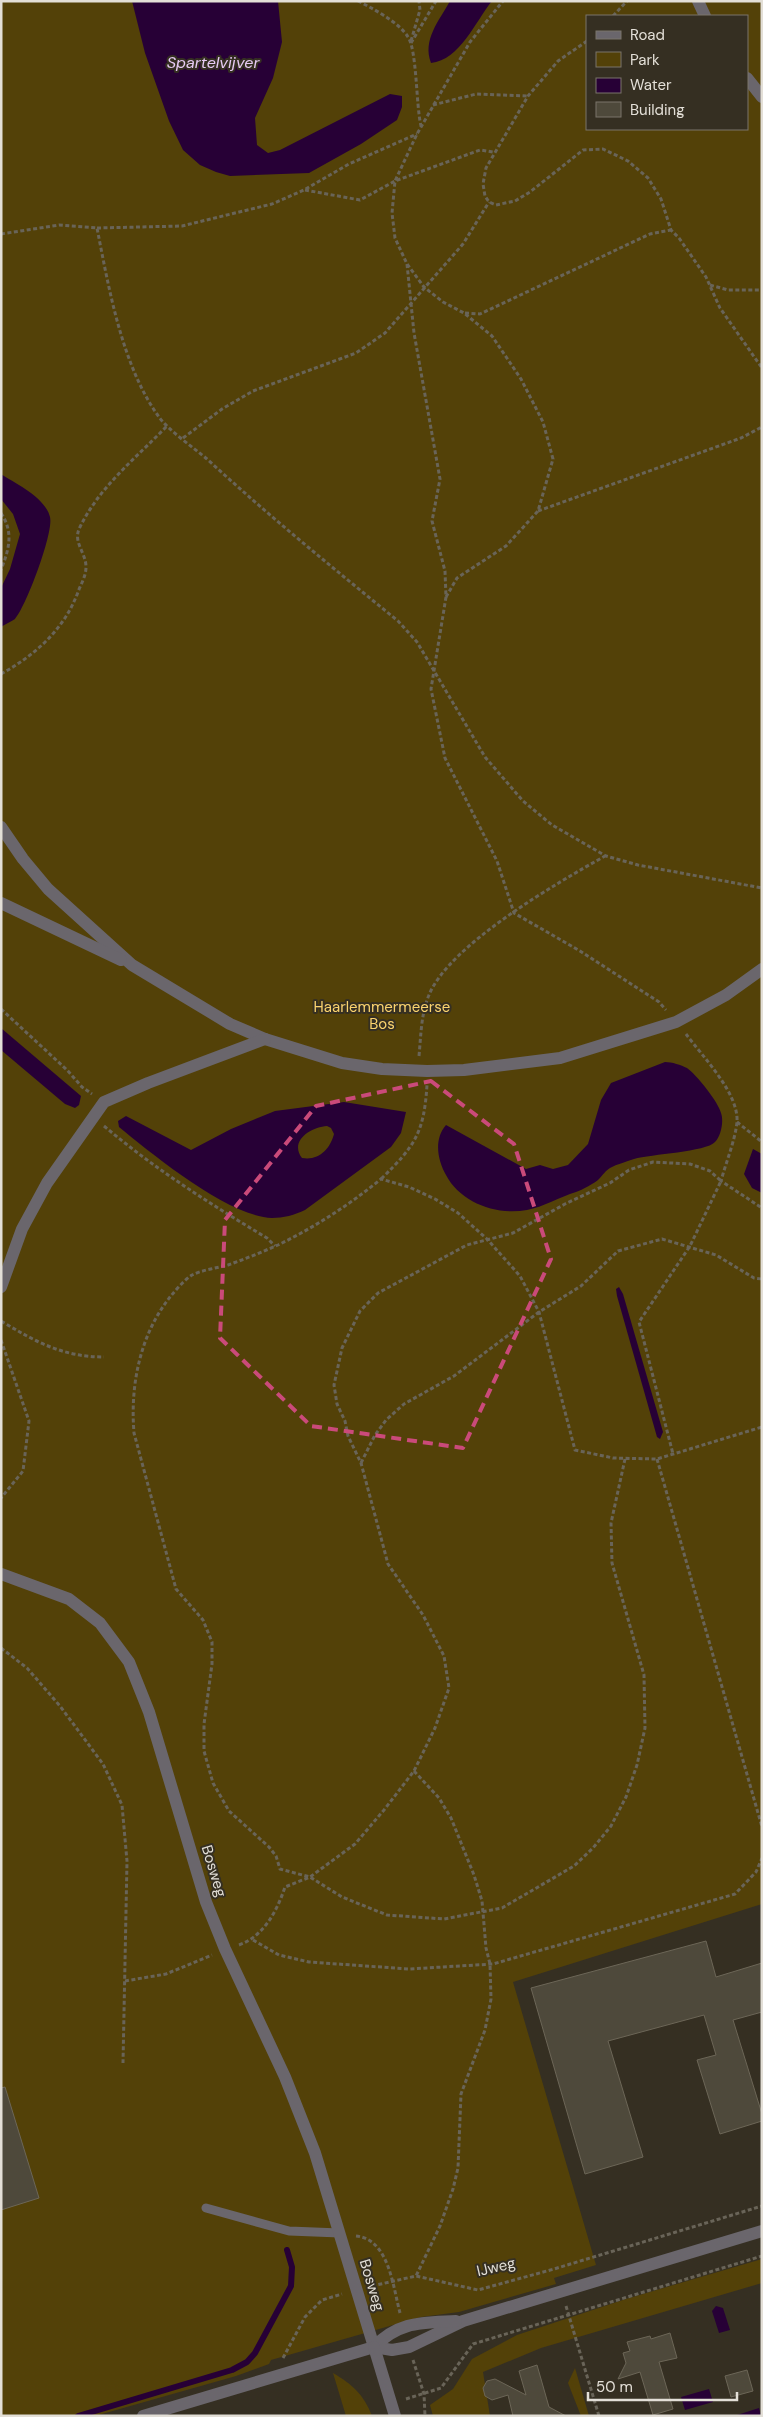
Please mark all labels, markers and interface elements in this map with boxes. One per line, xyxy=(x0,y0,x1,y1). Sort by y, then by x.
legend xyxy=(586,15,748,130)
text: Road xyxy=(630,25,665,45)
text: Park xyxy=(630,50,660,70)
water label: Spartelvijver xyxy=(167,52,260,73)
text: Water xyxy=(630,75,672,95)
text: Building xyxy=(630,100,685,120)
park label: Haarlemmermeerse Bos xyxy=(314,997,450,1034)
street label: Bosweg xyxy=(197,1843,231,1899)
street label: IJweg xyxy=(475,2253,517,2281)
street label: Bosweg xyxy=(355,2257,389,2313)
scale bar xyxy=(588,2370,737,2402)
text: 50 m xyxy=(596,2377,633,2397)

